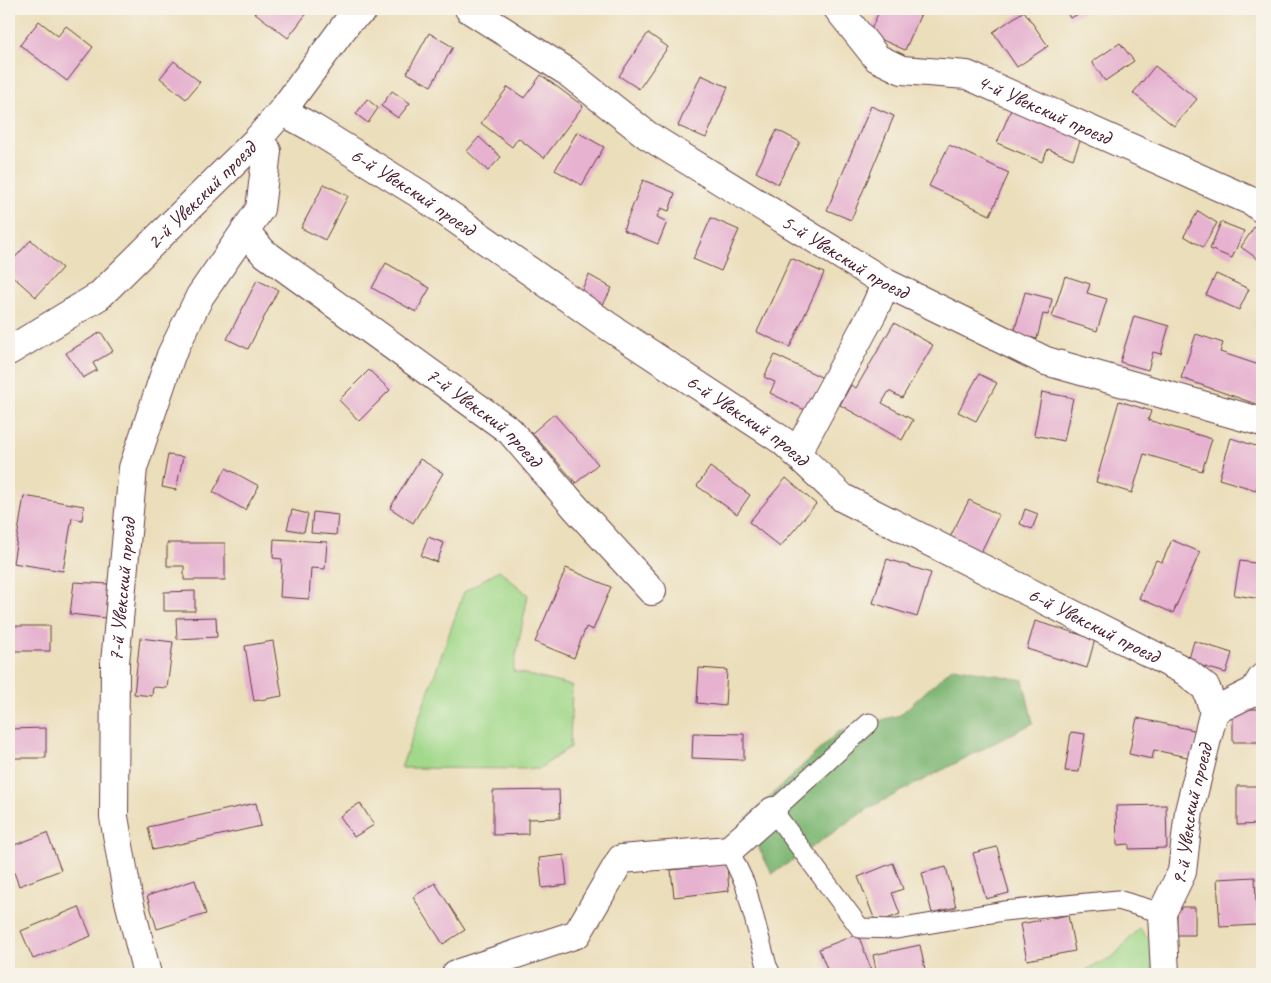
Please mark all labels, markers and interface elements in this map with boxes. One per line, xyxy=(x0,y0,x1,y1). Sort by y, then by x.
street label: 4-й Увекский проезд xyxy=(973,68,1117,151)
street label: 2-й Увекский проезд xyxy=(141,134,263,255)
street label: 6-й Увекский проезд xyxy=(346,142,482,243)
street label: 5-й Увекский проезд xyxy=(777,209,915,306)
street label: 7-й Увекский проезд xyxy=(421,361,550,474)
street label: 6-й Увекский проезд xyxy=(681,368,816,473)
street label: 7-й Увекский проезд xyxy=(102,515,142,663)
street label: 6-й Увекский проезд xyxy=(1024,581,1166,670)
street label: 9-й Увекский проезд xyxy=(1164,739,1219,890)

